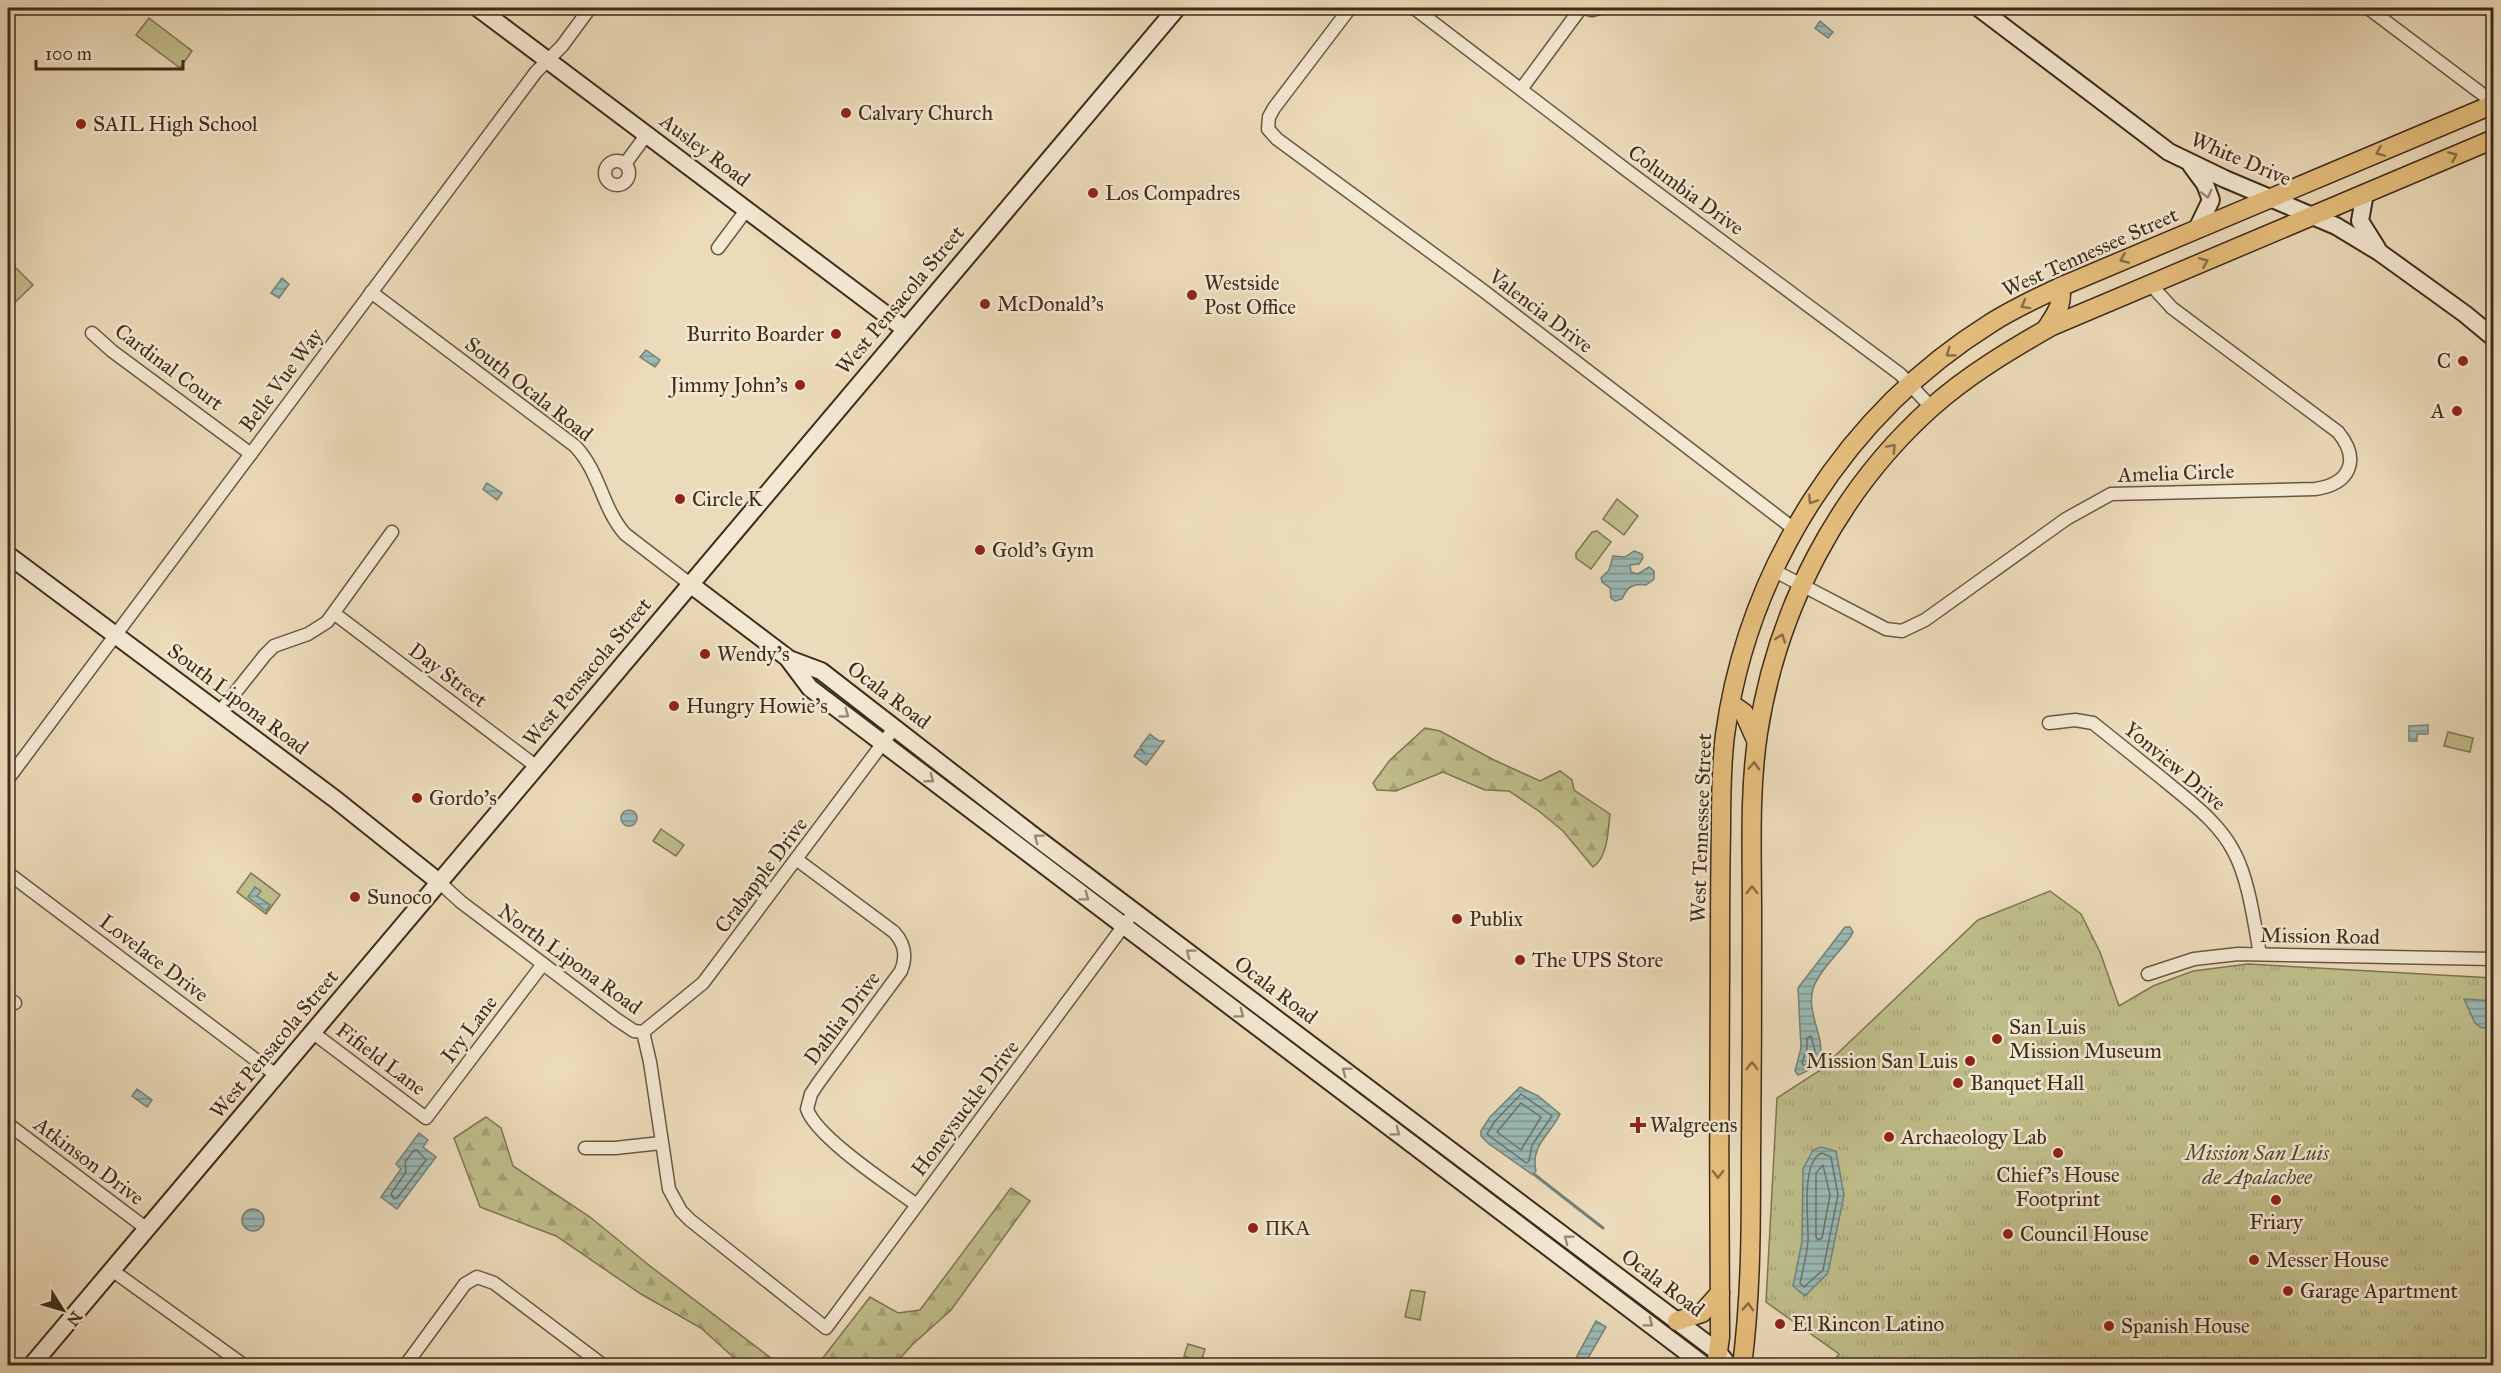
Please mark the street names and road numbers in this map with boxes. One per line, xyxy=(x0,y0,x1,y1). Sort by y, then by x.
street label: Ausley Road xyxy=(654,107,756,193)
street label: White Drive xyxy=(2187,126,2295,192)
street label: Columbia Drive xyxy=(1623,139,1749,241)
street label: West Tennessee Street xyxy=(1998,201,2183,302)
street label: West Pensacola Street xyxy=(830,220,970,380)
street label: Valencia Drive xyxy=(1483,263,1599,359)
street label: Cardinal Court xyxy=(110,318,229,417)
street label: Belle Vue Way xyxy=(234,322,329,437)
street label: South Ocala Road xyxy=(460,331,599,447)
street label: Amelia Circle xyxy=(2116,458,2235,488)
street label: West Pensacola Street xyxy=(517,592,657,752)
street label: Day Street xyxy=(404,637,493,713)
street label: South Lipona Road xyxy=(162,638,314,761)
street label: Ocala Road xyxy=(842,655,936,735)
street label: Yonview Drive xyxy=(2119,716,2231,816)
street label: West Tennessee Street xyxy=(1685,732,1717,923)
street label: Crabapple Drive xyxy=(709,812,813,938)
street label: North Lipona Road xyxy=(493,898,647,1020)
street label: Lovelace Drive xyxy=(94,909,214,1008)
street label: Mission Road xyxy=(2260,922,2381,950)
street label: Ocala Road xyxy=(1229,950,1323,1030)
street label: West Pensacola Street xyxy=(204,964,344,1124)
street label: Dahlia Drive xyxy=(798,966,886,1070)
street label: Ivy Lane xyxy=(435,990,503,1068)
street label: Fifield Lane xyxy=(331,1017,431,1101)
street label: Honeysuckle Drive xyxy=(905,1035,1025,1181)
street label: Atkinson Drive xyxy=(28,1111,149,1211)
street label: Ocala Road xyxy=(1616,1243,1710,1323)

